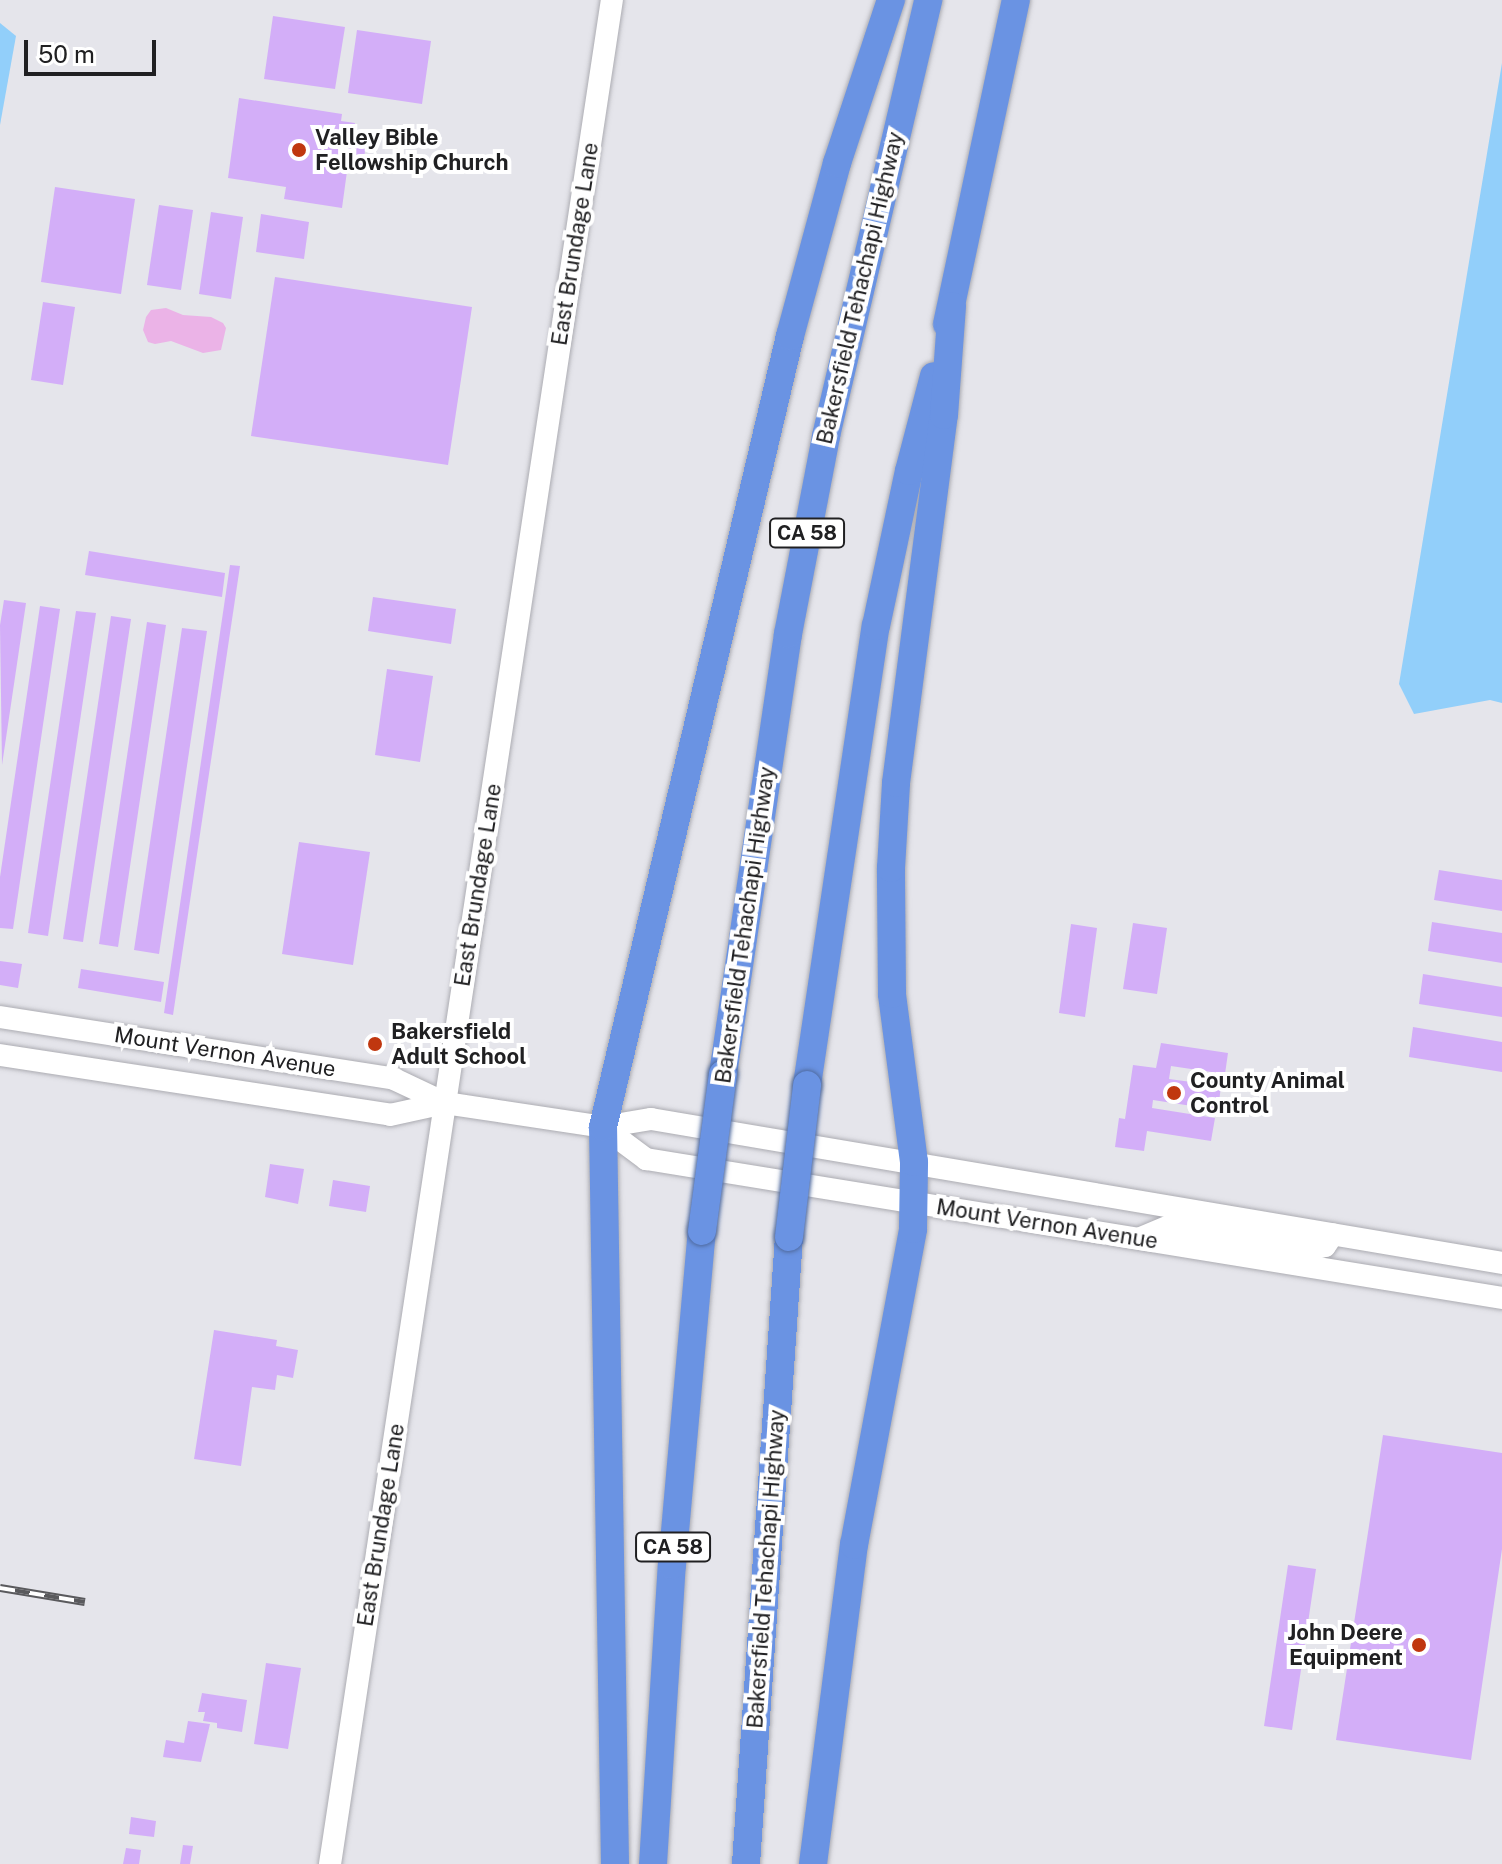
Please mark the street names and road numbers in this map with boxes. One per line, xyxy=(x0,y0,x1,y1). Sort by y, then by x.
street label: Bakersfield Tehachapi Highway xyxy=(811,129,909,447)
street label: East Brundage Lane xyxy=(546,140,604,348)
road number: CA 58 xyxy=(769,517,845,549)
street label: Bakersfield Tehachapi Highway xyxy=(710,765,780,1085)
street label: East Brundage Lane xyxy=(449,781,507,989)
street label: Mount Vernon Avenue xyxy=(112,1021,338,1083)
street label: Mount Vernon Avenue xyxy=(934,1193,1160,1255)
street label: Bakersfield Tehachapi Highway xyxy=(742,1409,790,1729)
street label: East Brundage Lane xyxy=(352,1421,410,1629)
road number: CA 58 xyxy=(635,1531,711,1563)

